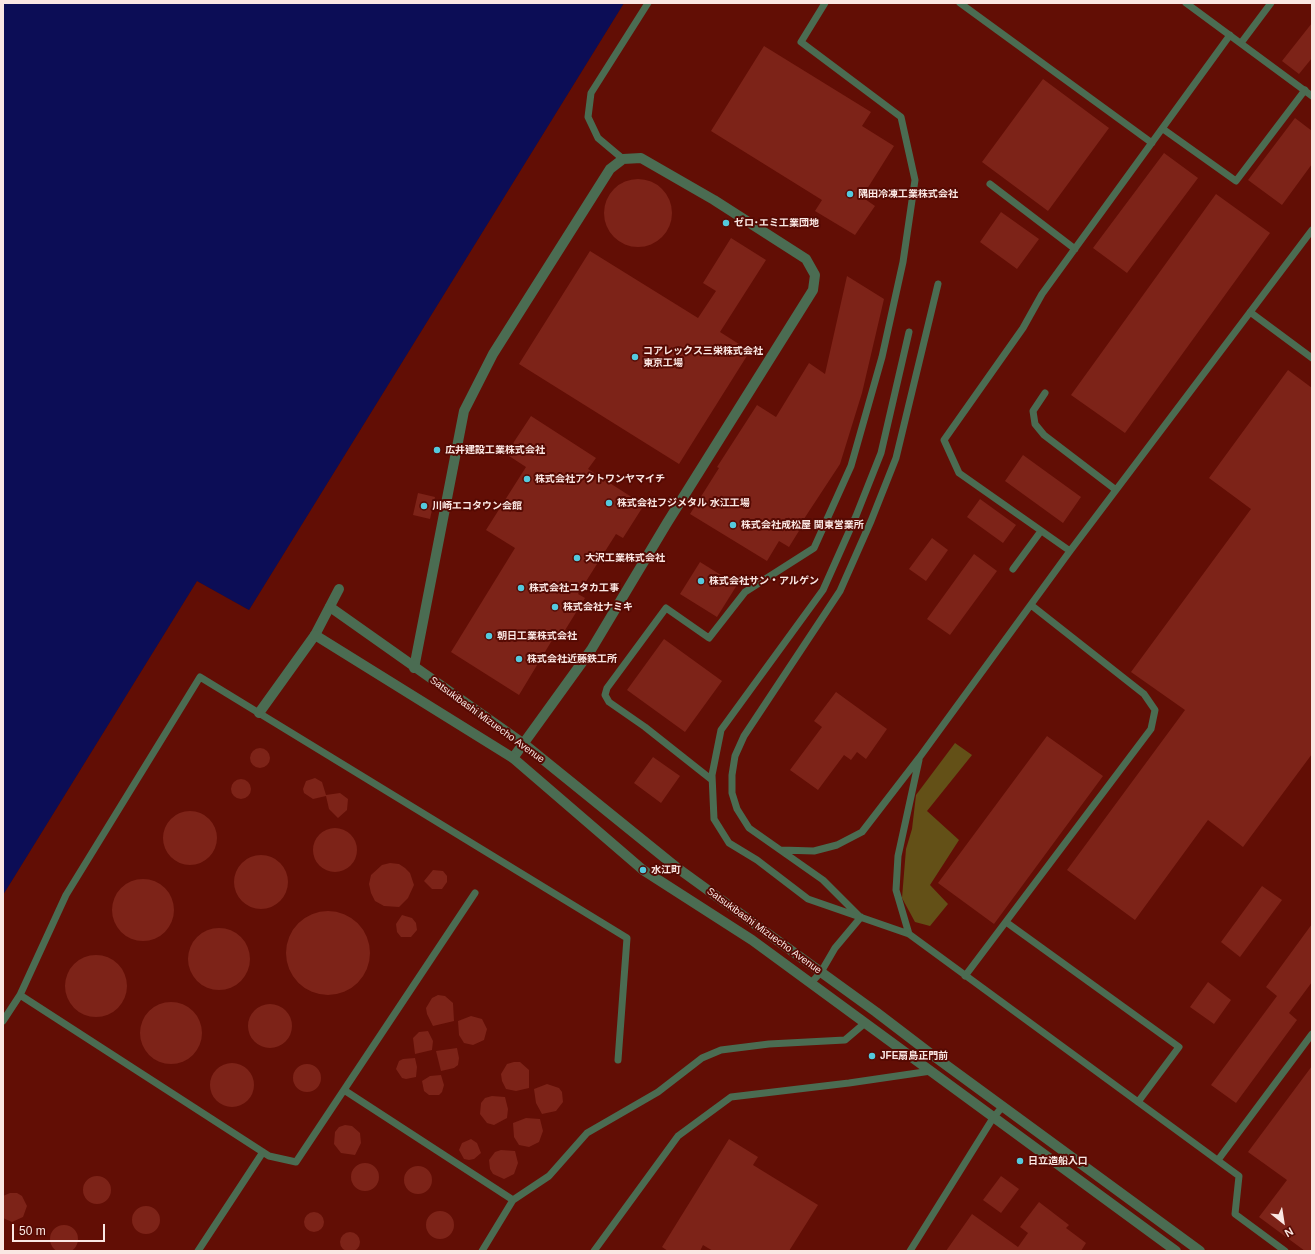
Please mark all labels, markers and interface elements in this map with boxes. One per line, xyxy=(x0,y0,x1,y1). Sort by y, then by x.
place label: 隅田冷凍工業株式会社 xyxy=(858,188,958,200)
marker: 隅田冷凍工業株式会社 xyxy=(845,189,855,199)
place label: ゼロ･エミ工業団地 xyxy=(734,217,819,229)
marker: ゼロ･エミ工業団地 xyxy=(721,218,731,228)
place label: コアレックス三栄株式会社 東京工場 xyxy=(643,345,763,368)
marker: コアレックス三栄株式会社 東京工場 xyxy=(630,352,640,362)
place label: 広井建設工業株式会社 xyxy=(445,444,545,456)
marker: 広井建設工業株式会社 xyxy=(432,445,442,455)
place label: 株式会社アクトワンヤマイチ xyxy=(535,473,665,485)
marker: 株式会社アクトワンヤマイチ xyxy=(522,474,532,484)
place label: 株式会社フジメタル 水江工場 xyxy=(617,497,750,509)
marker: 株式会社フジメタル 水江工場 xyxy=(604,498,614,508)
place label: 川崎エコタウン会館 xyxy=(432,500,522,512)
marker: 川崎エコタウン会館 xyxy=(419,501,429,511)
place label: 株式会社成松屋 関東営業所 xyxy=(741,519,864,531)
marker: 株式会社成松屋 関東営業所 xyxy=(728,520,738,530)
place label: 大沢工業株式会社 xyxy=(585,552,665,564)
marker: 大沢工業株式会社 xyxy=(572,553,582,563)
place label: 株式会社サン・アルゲン xyxy=(709,575,819,587)
marker: 株式会社サン・アルゲン xyxy=(696,576,706,586)
place label: 株式会社ユタカ工事 xyxy=(529,582,619,594)
marker: 株式会社ユタカ工事 xyxy=(516,583,526,593)
place label: 株式会社ナミキ xyxy=(563,601,633,613)
marker: 株式会社ナミキ xyxy=(550,602,560,612)
place label: 朝日工業株式会社 xyxy=(497,630,577,642)
marker: 朝日工業株式会社 xyxy=(484,631,494,641)
place label: 株式会社近藤鉄工所 xyxy=(527,653,617,665)
marker: 株式会社近藤鉄工所 xyxy=(514,654,524,664)
street label: Satsukibashi Mizuecho Avenue xyxy=(427,674,547,766)
place label: 水江町 xyxy=(651,864,681,876)
marker: 水江町 xyxy=(638,865,648,875)
street label: Satsukibashi Mizuecho Avenue xyxy=(704,885,824,977)
place label: JFE扇島正門前 xyxy=(880,1050,948,1062)
marker: JFE扇島正門前 xyxy=(867,1051,877,1061)
place label: 日立造船入口 xyxy=(1028,1155,1088,1167)
marker: 日立造船入口 xyxy=(1015,1156,1025,1166)
north arrow xyxy=(1263,1202,1303,1242)
scale bar xyxy=(14,1216,107,1242)
text: 50 m xyxy=(19,1224,46,1238)
text: N xyxy=(1283,1225,1295,1240)

